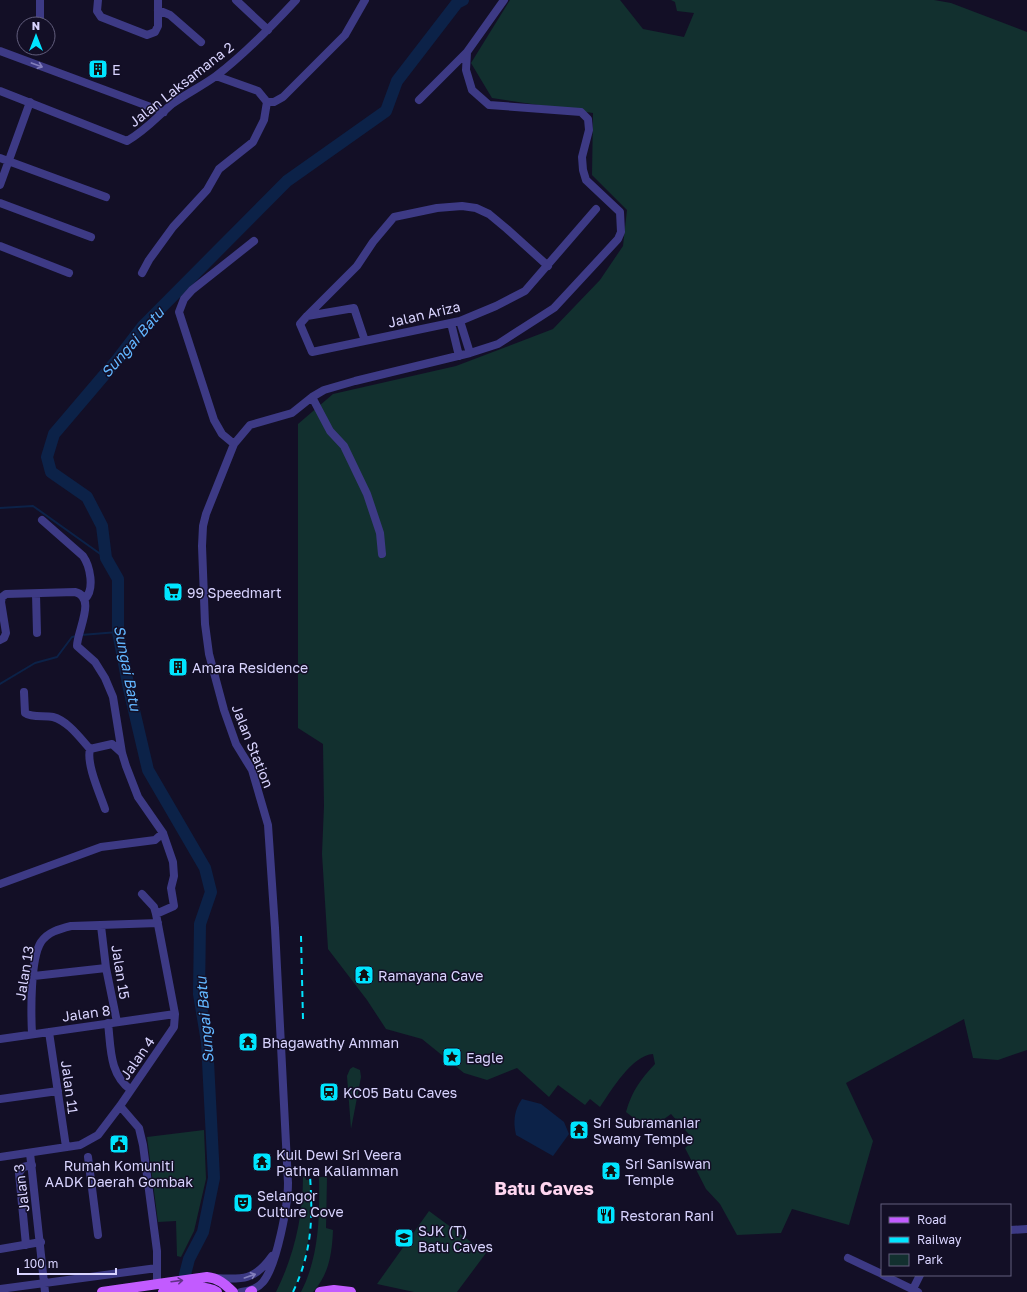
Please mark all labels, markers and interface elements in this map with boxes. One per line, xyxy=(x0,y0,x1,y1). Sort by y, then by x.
north arrow xyxy=(16,16,56,56)
text: N xyxy=(32,19,40,32)
street label: Jalan Laksamana 2 xyxy=(125,38,237,130)
building icon: E xyxy=(87,58,109,80)
one-way arrow xyxy=(30,61,42,69)
place label: E xyxy=(112,61,121,78)
street label: Jalan Ariza xyxy=(386,297,462,331)
water label: Sungai Batu xyxy=(97,303,169,381)
supermarket icon: 99 Speedmart xyxy=(162,581,184,603)
place label: 99 Speedmart xyxy=(187,584,282,601)
water label: Sungai Batu xyxy=(110,624,145,713)
building icon: Amara Residence xyxy=(167,656,189,678)
place label: Amara Residence xyxy=(192,659,308,676)
street label: Jalan Station xyxy=(229,702,277,790)
street label: Jalan 15 xyxy=(108,943,134,1001)
street label: Jalan 13 xyxy=(11,944,37,1002)
temple icon: Ramayana Cave xyxy=(353,964,375,986)
place label: Ramayana Cave xyxy=(378,967,484,984)
water label: Sungai Batu xyxy=(191,975,218,1064)
street label: Jalan 8 xyxy=(61,1001,111,1025)
temple icon: Bhagawathy Amman xyxy=(237,1031,259,1053)
street label: Jalan 4 xyxy=(116,1033,158,1083)
place label: Bhagawathy Amman xyxy=(262,1034,399,1051)
place icon: Eagle xyxy=(441,1046,463,1068)
place label: Eagle xyxy=(466,1049,503,1066)
street label: Jalan 11 xyxy=(58,1059,82,1115)
station icon: KC05 Batu Caves xyxy=(318,1081,340,1103)
place label: KC05 Batu Caves xyxy=(343,1084,457,1101)
place label: Sri Subramaniar Swamy Temple xyxy=(593,1114,701,1147)
temple icon: Sri Subramaniar Swamy Temple xyxy=(568,1119,590,1141)
public building icon: Rumah Komuniti AADK Daerah Gombak xyxy=(108,1133,130,1155)
place label: Kuil Dewi Sri Veera Pathra Kaliamman xyxy=(276,1146,402,1179)
temple icon: Kuil Dewi Sri Veera Pathra Kaliamman xyxy=(251,1151,273,1173)
place label: Sri Saniswan Temple xyxy=(625,1155,711,1188)
place label: Rumah Komuniti AADK Daerah Gombak xyxy=(45,1157,193,1190)
temple icon: Sri Saniswan Temple xyxy=(600,1160,622,1182)
street label: Jalan 3 xyxy=(10,1163,32,1213)
district label: Batu Caves xyxy=(494,1177,594,1199)
place label: Selangor Culture Cove xyxy=(257,1187,344,1220)
theatre icon: Selangor Culture Cove xyxy=(232,1192,254,1214)
restaurant icon: Restoran Rani xyxy=(595,1204,617,1226)
legend xyxy=(881,1204,1011,1276)
place label: Restoran Rani xyxy=(620,1207,714,1224)
text: Road xyxy=(917,1212,946,1227)
place label: SJK (T) Batu Caves xyxy=(418,1222,493,1255)
school or university icon: SJK (T) Batu Caves xyxy=(393,1227,415,1249)
text: Railway xyxy=(917,1232,962,1247)
scale bar xyxy=(18,1250,116,1276)
text: Park xyxy=(917,1252,943,1267)
text: 100 m xyxy=(24,1256,58,1271)
one-way arrow xyxy=(243,1272,256,1279)
one-way arrow xyxy=(170,1277,183,1285)

